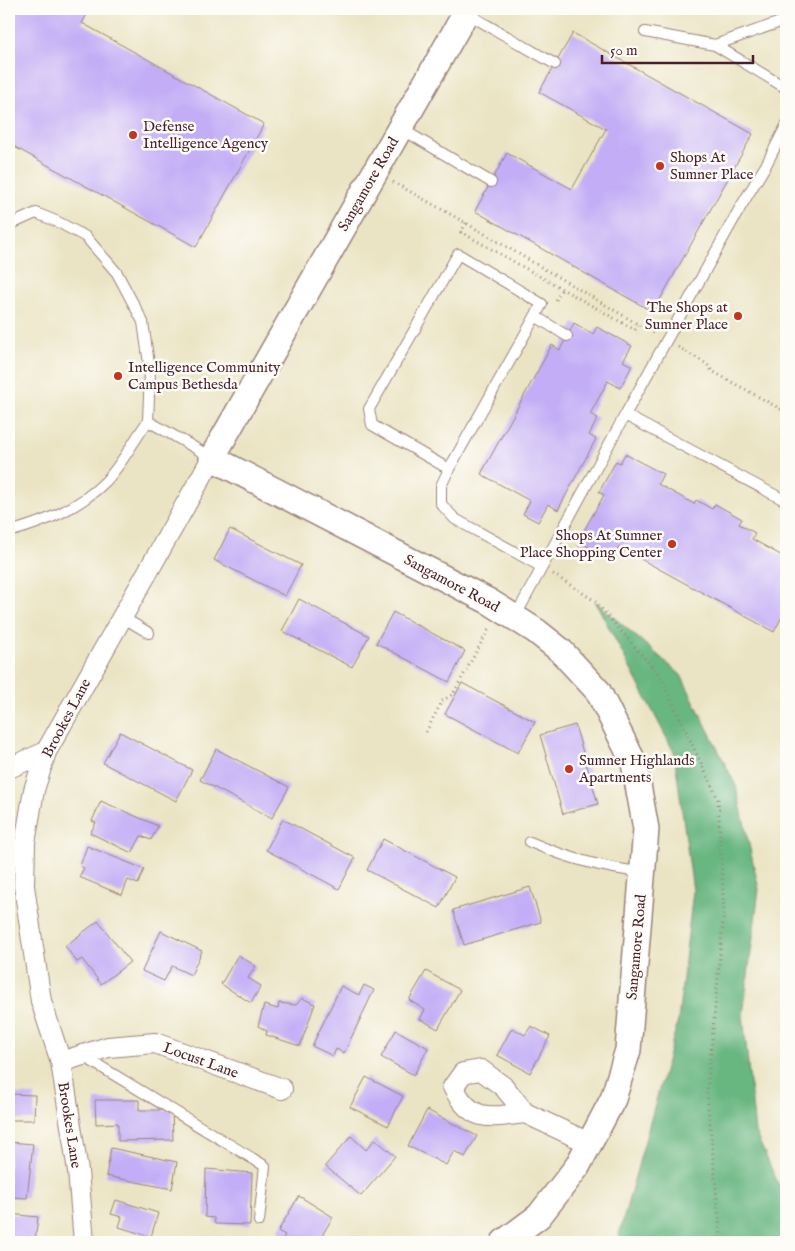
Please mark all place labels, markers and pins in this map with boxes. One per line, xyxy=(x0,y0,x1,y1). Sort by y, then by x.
place label: Defense Intelligence Agency xyxy=(143,117,269,153)
marker: Defense Intelligence Agency xyxy=(127,129,139,141)
place label: Shops At Sumner Place xyxy=(670,148,753,184)
marker: Shops At Sumner Place xyxy=(654,160,666,172)
place label: The Shops at Sumner Place xyxy=(645,298,728,334)
marker: The Shops at Sumner Place xyxy=(732,310,744,322)
place label: Intelligence Community Campus Bethesda xyxy=(128,358,281,394)
marker: Intelligence Community Campus Bethesda xyxy=(112,370,124,382)
place label: Shops At Sumner Place Shopping Center xyxy=(520,526,662,562)
marker: Shops At Sumner Place Shopping Center xyxy=(666,538,678,550)
place label: Sumner Highlands Apartments xyxy=(578,751,695,787)
marker: Sumner Highlands Apartments xyxy=(563,763,575,775)

